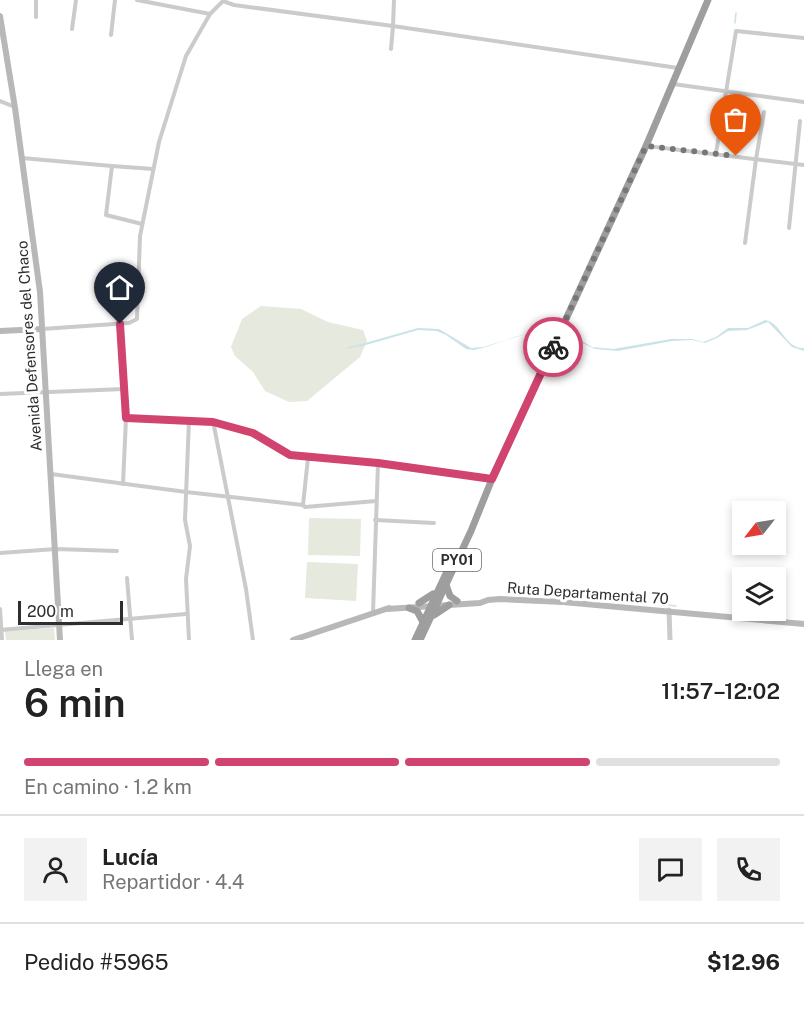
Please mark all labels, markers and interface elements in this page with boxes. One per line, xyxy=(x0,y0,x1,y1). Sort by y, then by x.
pin xyxy=(710,94,761,156)
icon: bag xyxy=(719,103,752,136)
street label: Avenida Defensores del Chaco xyxy=(13,240,45,452)
pin xyxy=(94,262,145,324)
icon: home xyxy=(103,271,136,304)
courier xyxy=(523,317,583,377)
icon: bike xyxy=(537,331,570,364)
north arrow xyxy=(732,501,786,555)
map controls xyxy=(732,501,786,621)
road number: PY01 xyxy=(433,549,481,571)
button: layers xyxy=(732,567,786,621)
street label: Ruta Departamental 70 xyxy=(507,579,669,607)
scale bar xyxy=(18,598,123,626)
text: 200 m xyxy=(27,602,74,621)
text: Llega en xyxy=(24,657,103,681)
text: 11:57–12:02 xyxy=(661,678,780,704)
text: 6 min xyxy=(24,680,126,726)
text: En camino · 1.2 km xyxy=(24,775,192,799)
button: person xyxy=(24,838,87,901)
button: chat xyxy=(639,838,702,901)
button: phone xyxy=(717,838,780,901)
text: Lucía xyxy=(102,844,158,870)
text: Repartidor · 4.4 xyxy=(102,870,244,894)
text: Pedido #5965 xyxy=(24,949,169,975)
text: $12.96 xyxy=(707,949,780,975)

